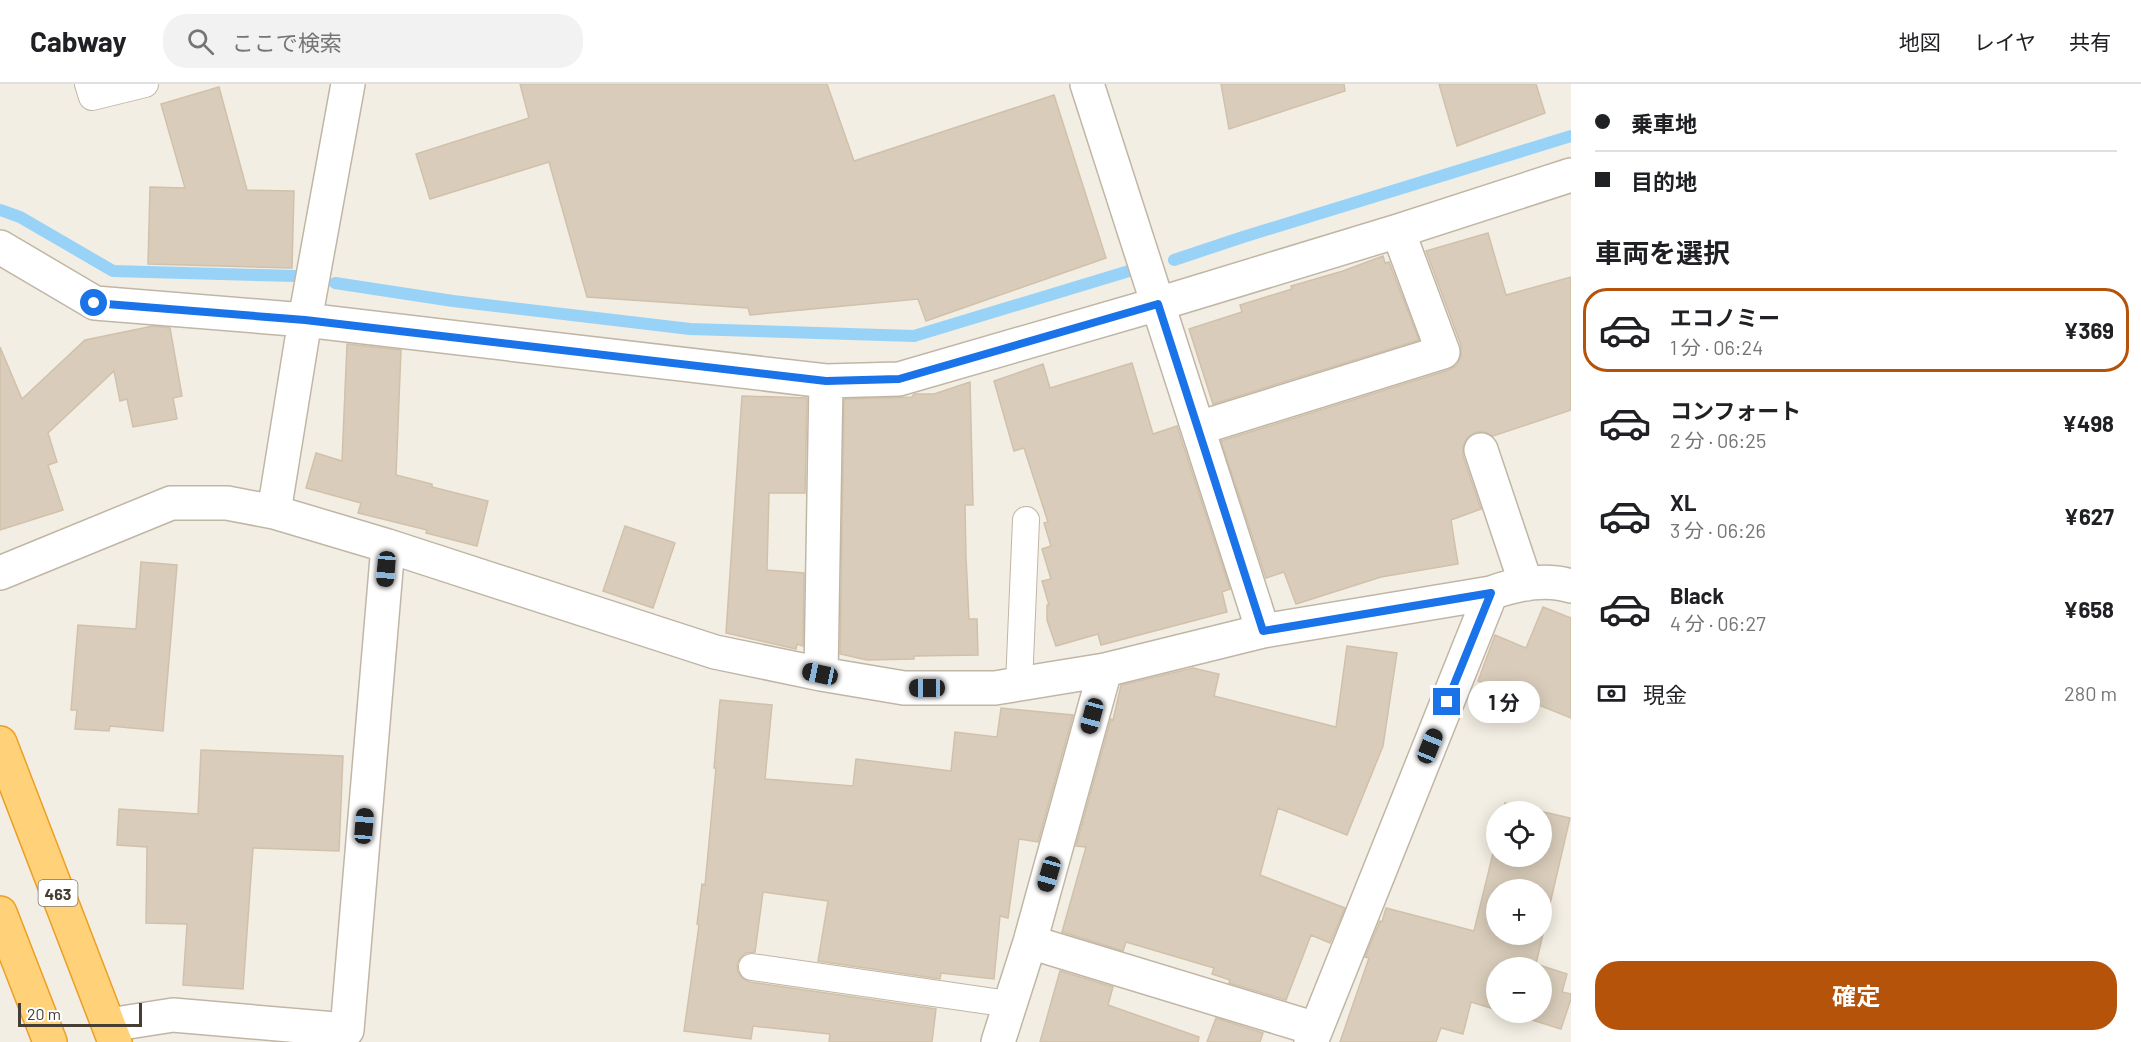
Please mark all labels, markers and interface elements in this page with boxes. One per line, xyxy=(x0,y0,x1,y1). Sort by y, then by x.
search box xyxy=(163,14,583,68)
text: Cabway xyxy=(30,24,127,58)
icon: search xyxy=(184,25,217,58)
text: ここで検索 xyxy=(232,29,342,55)
text: 地図 xyxy=(1899,29,1941,54)
text: レイヤ xyxy=(1974,29,2036,54)
text: 共有 xyxy=(2069,29,2111,54)
text: 乗車地 xyxy=(1631,110,1697,136)
text: 目的地 xyxy=(1631,168,1697,194)
text: 車両を選択 xyxy=(1595,236,1730,268)
route start xyxy=(80,289,107,316)
icon: car xyxy=(1598,303,1652,357)
text: エコノミー xyxy=(1670,304,1780,330)
text: ¥369 xyxy=(2064,317,2114,343)
text: 1 分 · 06:24 xyxy=(1670,335,1763,359)
icon: car xyxy=(1598,396,1652,450)
text: コンフォート xyxy=(1670,397,1801,423)
text: ¥498 xyxy=(2062,410,2114,436)
text: 2 分 · 06:25 xyxy=(1670,428,1766,452)
icon: car xyxy=(1598,489,1652,543)
text: XL xyxy=(1670,489,1696,515)
text: ¥627 xyxy=(2064,503,2114,529)
text: 3 分 · 06:26 xyxy=(1670,518,1766,542)
car xyxy=(375,550,397,588)
icon: car xyxy=(1598,582,1652,636)
text: Black xyxy=(1670,582,1724,608)
text: ¥658 xyxy=(2063,596,2114,622)
text: 4 分 · 06:27 xyxy=(1670,611,1766,635)
car xyxy=(801,661,839,687)
icon: cash xyxy=(1595,677,1628,710)
car xyxy=(909,679,945,697)
callout: 1 分 xyxy=(1468,681,1540,723)
text: 現金 xyxy=(1643,681,1687,707)
text: 280 m xyxy=(2064,681,2117,705)
route end xyxy=(1433,688,1460,715)
text: 1 分 xyxy=(1488,690,1520,714)
car xyxy=(1079,696,1105,736)
car xyxy=(1415,726,1445,766)
map controls xyxy=(1486,801,1552,1023)
button: locate xyxy=(1486,801,1552,867)
car xyxy=(353,807,375,845)
car xyxy=(1035,854,1063,894)
button: + xyxy=(1486,879,1552,945)
road number: 463 xyxy=(38,880,78,906)
button: − xyxy=(1486,957,1552,1023)
button: 確定 xyxy=(1595,961,2117,1030)
scale bar xyxy=(18,1000,142,1028)
text: 20 m xyxy=(27,1004,61,1023)

